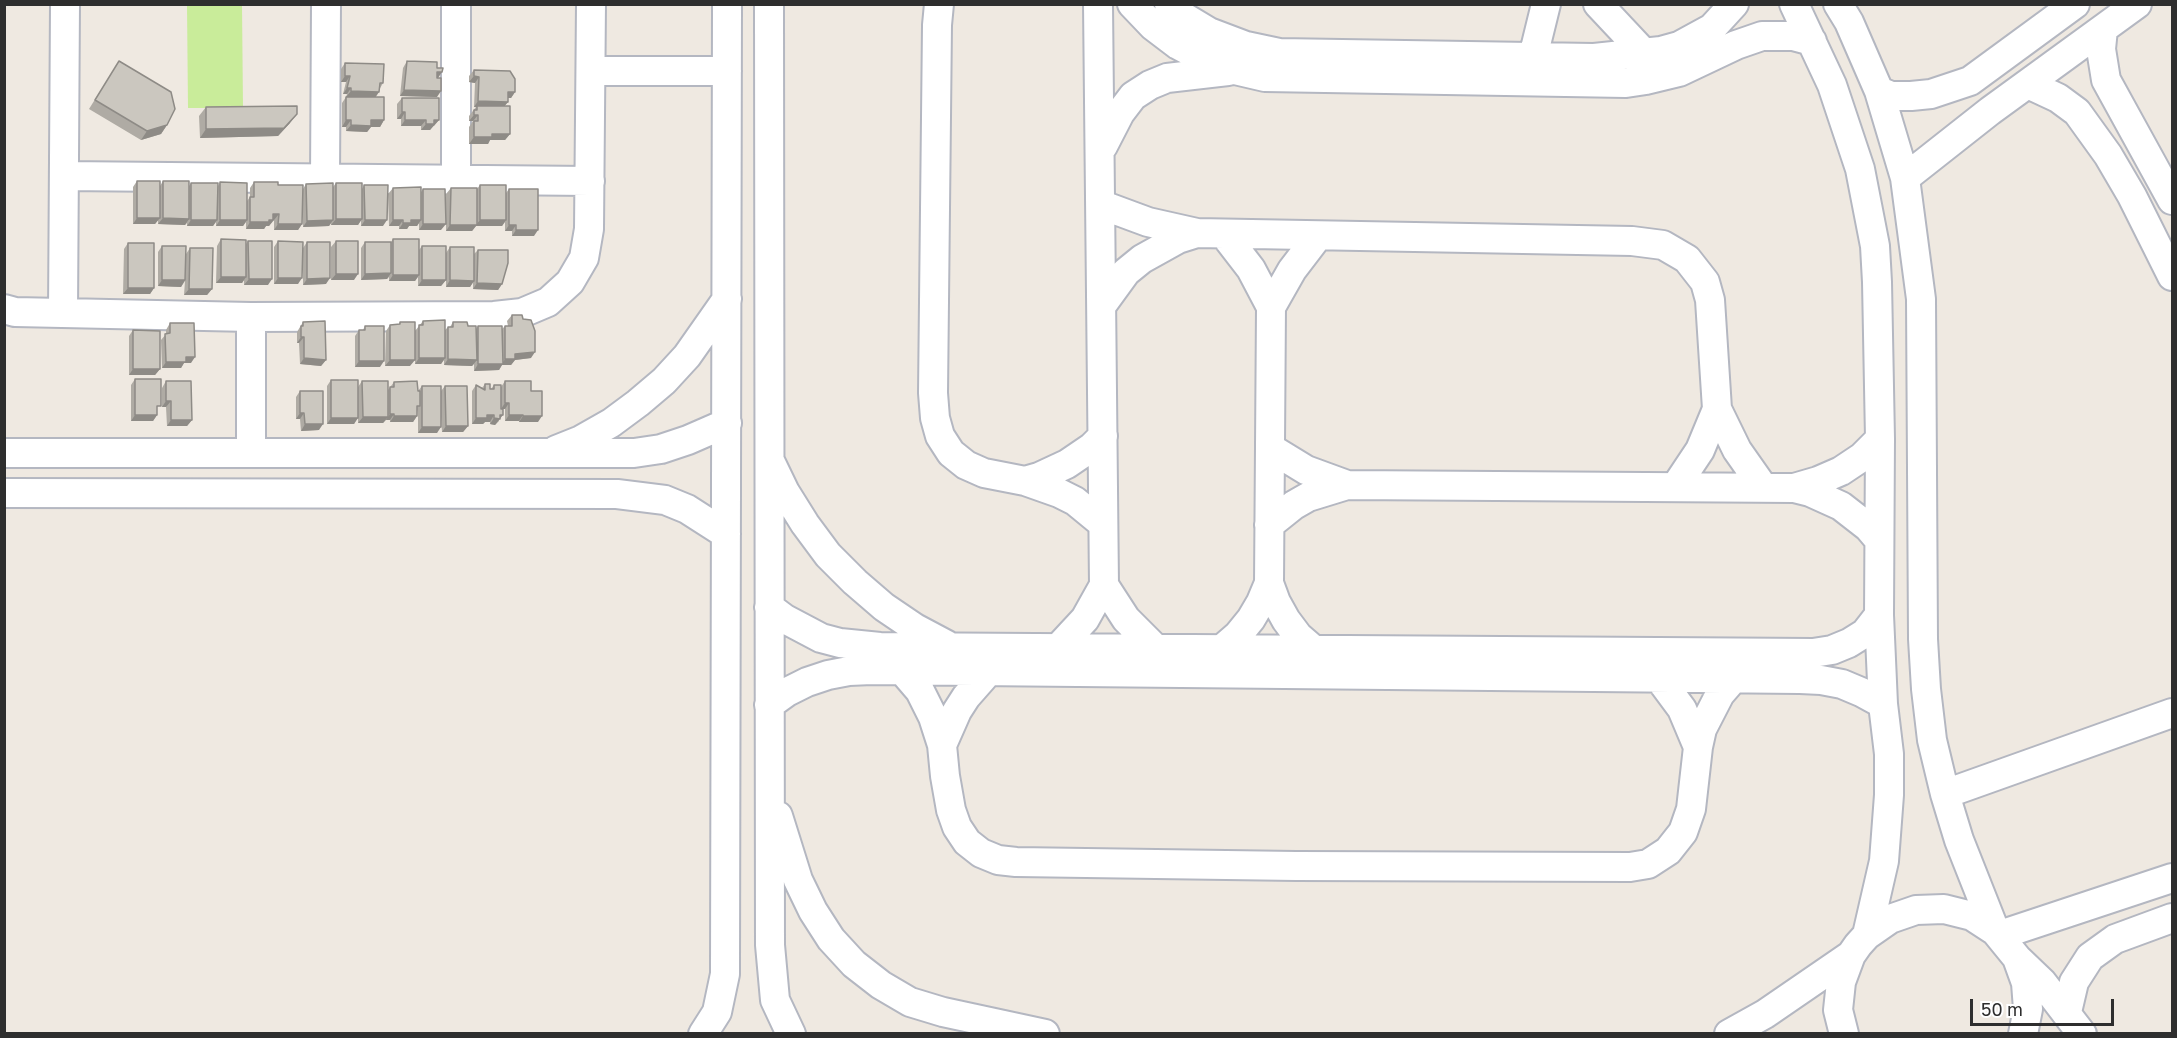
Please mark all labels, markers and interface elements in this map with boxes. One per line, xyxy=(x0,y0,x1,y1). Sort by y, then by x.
scale bar xyxy=(1973,987,2117,1025)
text: 50 m xyxy=(1981,998,2023,1020)

